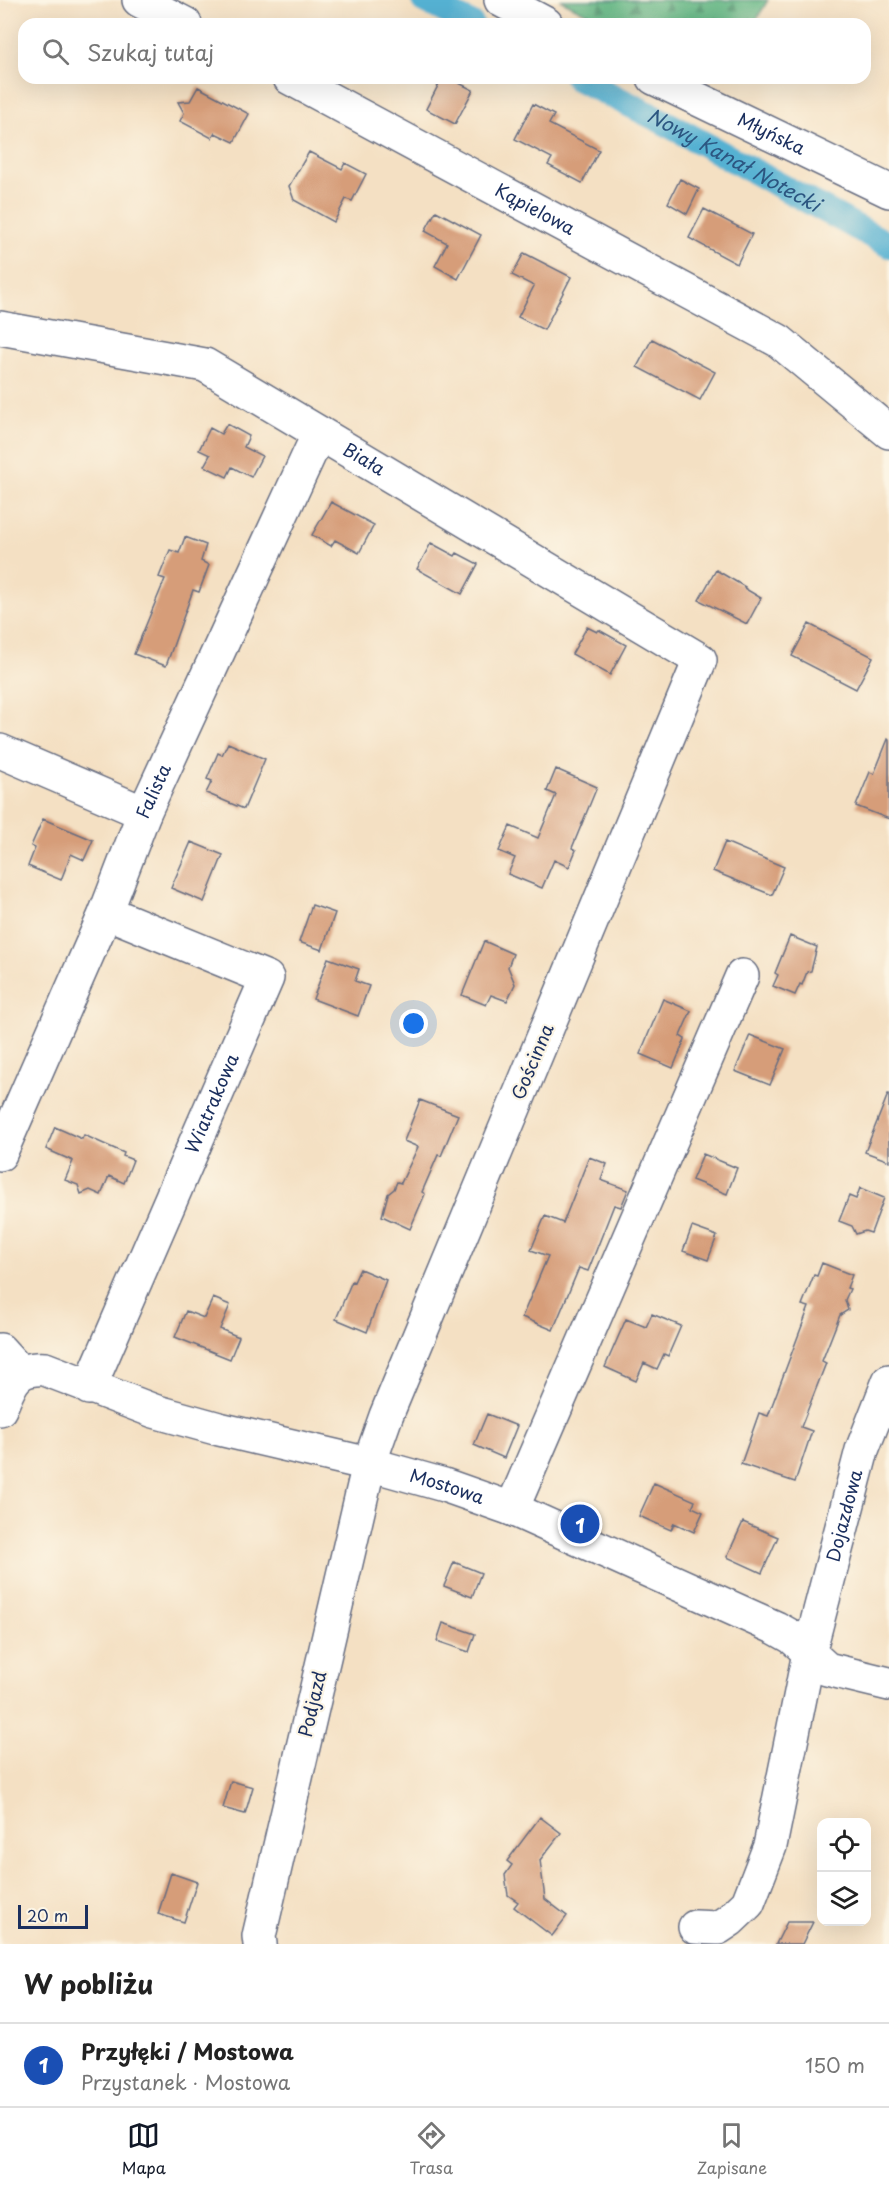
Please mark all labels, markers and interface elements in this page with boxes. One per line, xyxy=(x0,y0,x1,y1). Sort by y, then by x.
search box xyxy=(18,18,871,84)
icon: search xyxy=(39,35,72,68)
text: Szukaj tutaj xyxy=(87,35,214,68)
water label: Nowy Kanał Notecki xyxy=(642,100,829,220)
street label: Młyńska xyxy=(733,105,811,161)
street label: Kąpielowa xyxy=(491,176,581,241)
street label: Biała xyxy=(338,435,391,482)
street label: Falista xyxy=(128,758,177,822)
your location xyxy=(399,1009,428,1038)
street label: Gościnna xyxy=(504,1019,560,1104)
street label: Wiatrakowa xyxy=(177,1048,245,1157)
street label: Mostowa xyxy=(407,1461,489,1510)
street label: Dojazdowa xyxy=(818,1466,869,1564)
pin: 1 xyxy=(560,1502,600,1546)
street label: Podjazd xyxy=(291,1668,332,1739)
map controls xyxy=(817,1818,871,1926)
button: locate xyxy=(817,1818,871,1872)
button: layers xyxy=(817,1872,871,1926)
scale bar xyxy=(18,1902,88,1930)
text: 20 m xyxy=(27,1903,68,1927)
text: W pobliżu xyxy=(24,1964,153,2003)
text: Przyłęki / Mostowa xyxy=(81,2034,294,2067)
text: 1 xyxy=(39,2050,48,2080)
text: 150 m xyxy=(805,2050,865,2080)
text: Przystanek · Mostowa xyxy=(81,2067,290,2097)
tab: Mapa xyxy=(122,2119,166,2179)
tab: Trasa xyxy=(410,2119,453,2179)
tab: Zapisane xyxy=(697,2119,767,2179)

